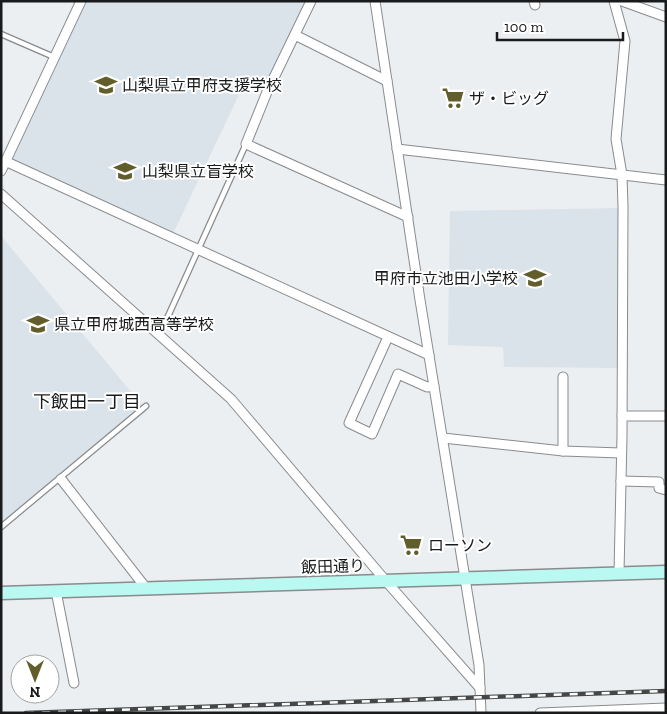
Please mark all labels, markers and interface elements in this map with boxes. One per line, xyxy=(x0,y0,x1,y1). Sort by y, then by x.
scale bar xyxy=(497,10,623,42)
text: 100 m xyxy=(504,18,543,36)
school or university icon: 山梨県立甲府支援学校 xyxy=(93,72,119,98)
place label: 山梨県立甲府支援学校 xyxy=(122,76,282,95)
supermarket icon: ザ・ビッグ xyxy=(440,85,466,111)
place label: ザ・ビッグ xyxy=(469,89,549,108)
school or university icon: 山梨県立盲学校 xyxy=(112,158,138,184)
place label: 山梨県立盲学校 xyxy=(142,162,254,181)
school or university icon: 甲府市立池田小学校 xyxy=(522,265,548,291)
place label: 甲府市立池田小学校 xyxy=(374,269,518,288)
school or university icon: 県立甲府城西高等学校 xyxy=(25,311,51,337)
place label: 県立甲府城西高等学校 xyxy=(54,315,214,334)
district label: 下飯田一丁目 xyxy=(33,391,141,413)
supermarket icon: ローソン xyxy=(398,532,424,558)
place label: ローソン xyxy=(428,536,492,555)
street label: 飯田通り xyxy=(301,556,365,577)
north arrow xyxy=(10,654,60,704)
text: N xyxy=(29,683,40,700)

